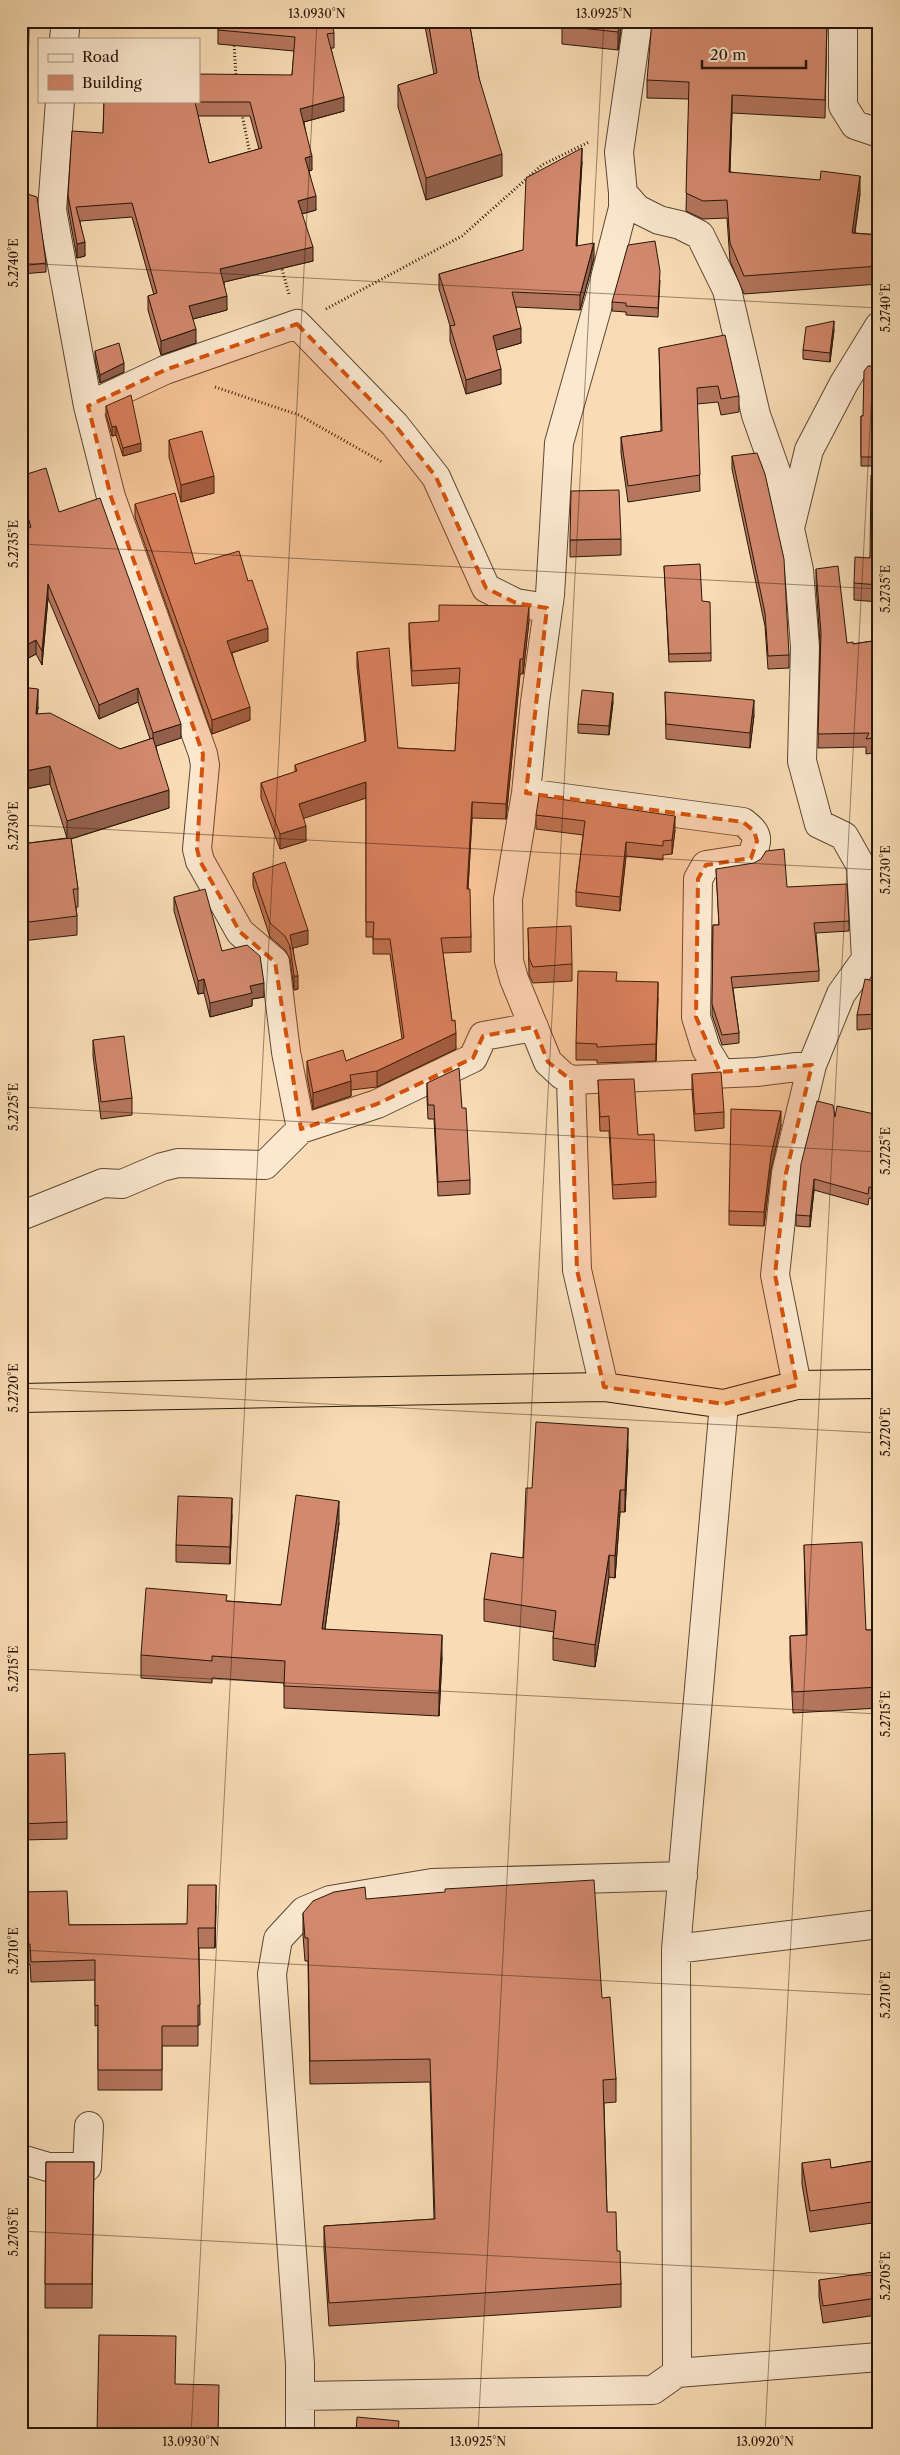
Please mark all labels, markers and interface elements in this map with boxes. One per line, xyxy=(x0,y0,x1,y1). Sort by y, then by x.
text: 13.0930°N xyxy=(288,6,346,21)
text: 13.0925°N xyxy=(576,6,632,21)
legend xyxy=(38,38,200,102)
scale bar xyxy=(702,38,806,70)
text: 20 m xyxy=(710,45,746,64)
text: Road xyxy=(82,47,119,66)
text: Building xyxy=(82,73,142,92)
text: 5.2740°E xyxy=(6,239,21,287)
text: 5.2740°E xyxy=(878,284,893,332)
text: 5.2735°E xyxy=(6,520,21,568)
text: 5.2735°E xyxy=(878,565,893,613)
text: 5.2730°E xyxy=(6,802,21,850)
text: 5.2730°E xyxy=(878,846,893,894)
text: 5.2725°E xyxy=(6,1083,21,1131)
text: 5.2725°E xyxy=(878,1127,893,1175)
text: 5.2720°E xyxy=(6,1363,21,1413)
text: 5.2720°E xyxy=(878,1407,893,1457)
text: 5.2715°E xyxy=(6,1646,21,1692)
text: 5.2715°E xyxy=(878,1691,893,1737)
text: 5.2710°E xyxy=(6,1927,21,1975)
text: 5.2710°E xyxy=(878,1971,893,2019)
text: 5.2705°E xyxy=(6,2208,21,2256)
text: 5.2705°E xyxy=(878,2252,893,2300)
text: 13.0930°N xyxy=(162,2434,220,2449)
text: 13.0925°N xyxy=(450,2434,506,2449)
text: 13.0920°N xyxy=(736,2434,794,2449)

